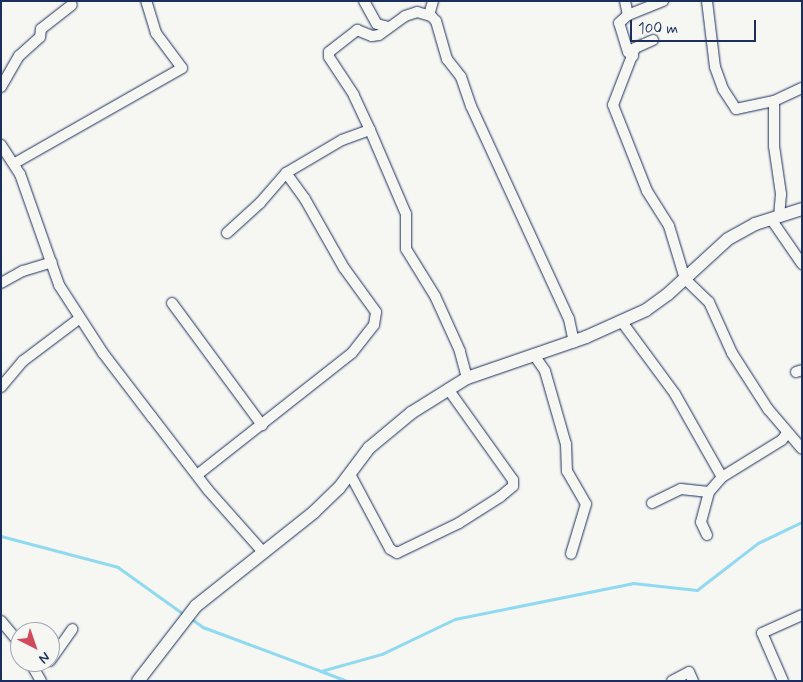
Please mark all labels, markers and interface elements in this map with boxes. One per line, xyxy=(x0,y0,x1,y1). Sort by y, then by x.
scale bar xyxy=(633,10,759,42)
text: 100 m xyxy=(638,19,678,39)
north arrow xyxy=(10,622,60,672)
text: N xyxy=(35,648,54,667)

